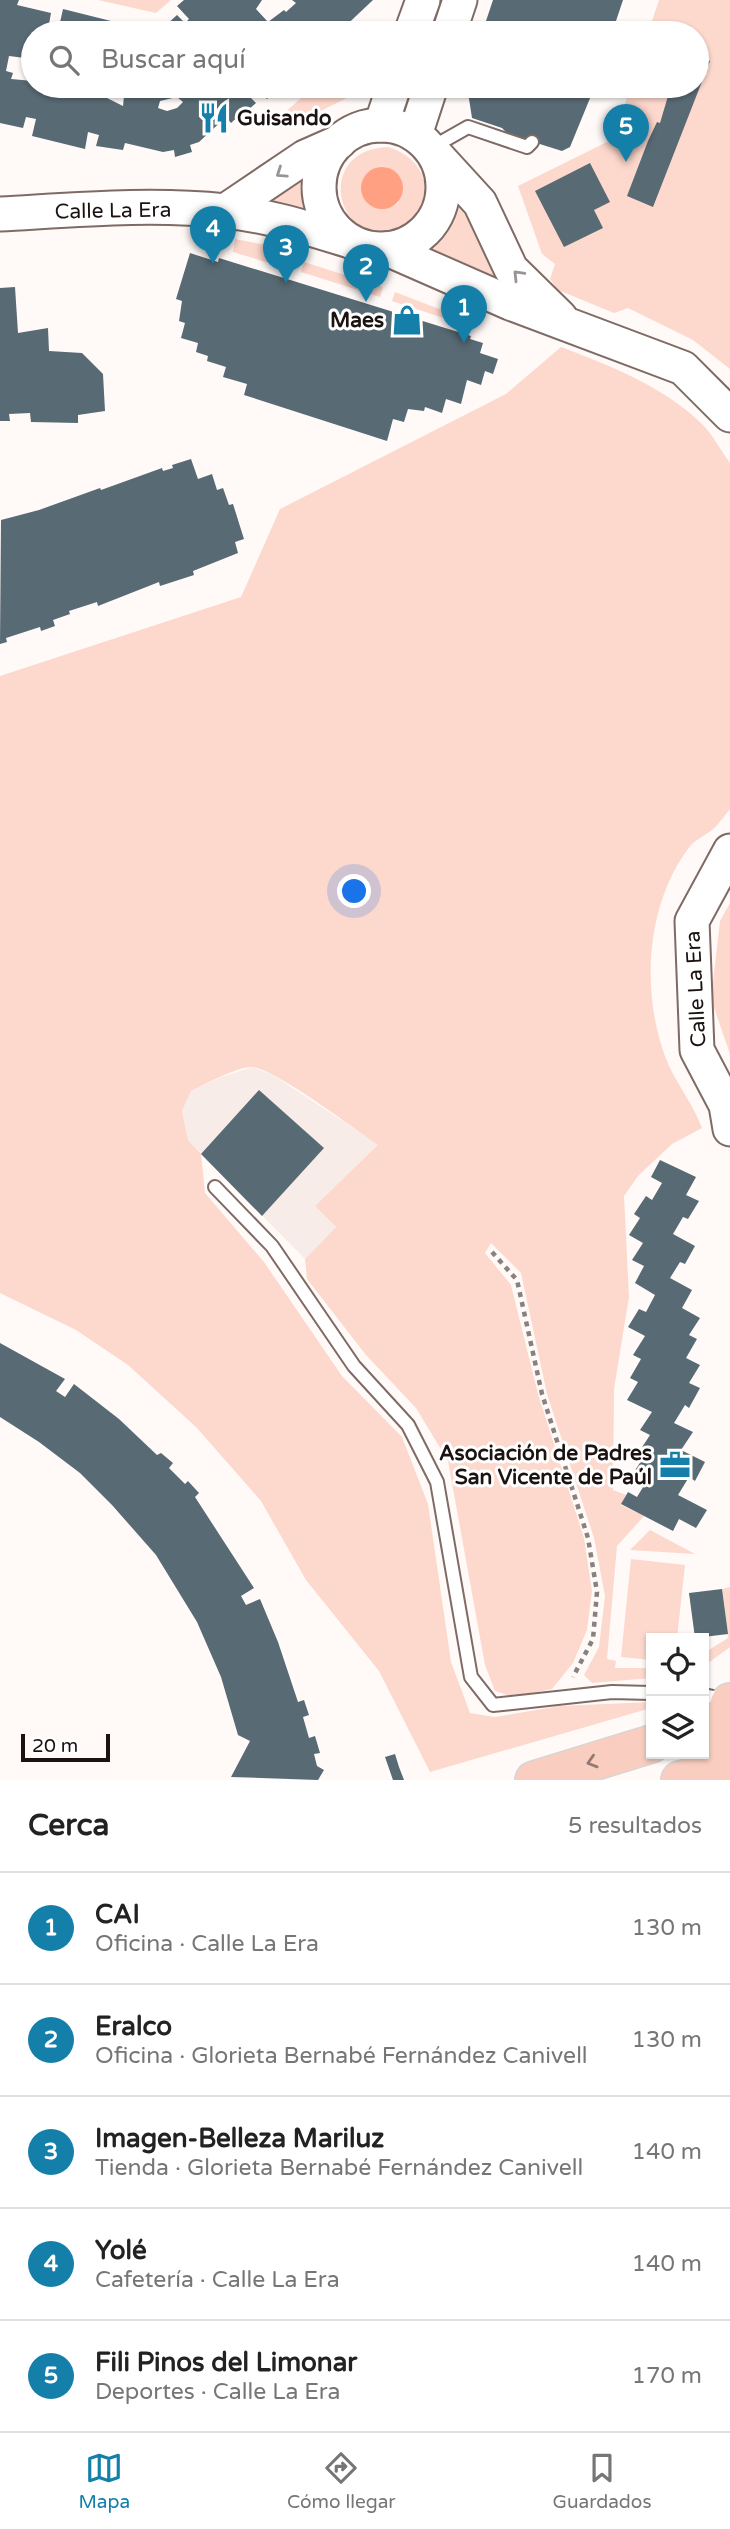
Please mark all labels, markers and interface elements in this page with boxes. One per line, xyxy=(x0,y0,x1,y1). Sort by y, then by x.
search box xyxy=(21,21,709,98)
icon: search xyxy=(45,41,83,79)
text: Buscar aquí xyxy=(101,44,246,75)
restaurant icon: Guisando xyxy=(197,101,231,135)
pin: 5 xyxy=(603,104,649,162)
place label: Guisando xyxy=(237,106,332,131)
one-way arrow xyxy=(275,165,288,178)
street label: Calle La Era xyxy=(54,197,172,225)
pin: 4 xyxy=(190,206,236,264)
pin: 3 xyxy=(263,225,309,283)
pin: 2 xyxy=(343,244,389,302)
one-way arrow xyxy=(514,271,527,284)
pin: 1 xyxy=(441,285,487,343)
shop icon: Maes xyxy=(390,303,424,337)
place label: Maes xyxy=(330,308,384,333)
your location xyxy=(337,874,371,908)
street label: Calle La Era xyxy=(680,930,712,1048)
place label: Asociación de Padres San Vicente de Paúl xyxy=(439,1441,652,1490)
office icon: Asociación de Padres San Vicente de Paúl xyxy=(658,1448,692,1482)
map controls xyxy=(646,1633,709,1759)
button: locate xyxy=(646,1633,709,1696)
button: layers xyxy=(646,1696,709,1759)
scale bar xyxy=(21,1731,110,1763)
text: 20 m xyxy=(32,1735,78,1757)
one-way arrow xyxy=(587,1754,599,1769)
text: Cerca xyxy=(28,1807,109,1844)
text: 5 resultados xyxy=(568,1812,702,1840)
text: CAI xyxy=(95,1899,140,1930)
text: 1 xyxy=(44,1914,58,1942)
text: 130 m xyxy=(632,1914,702,1942)
text: Oficina · Calle La Era xyxy=(95,1930,319,1958)
text: Eralco xyxy=(95,2011,172,2042)
text: 2 xyxy=(44,2026,58,2054)
text: 130 m xyxy=(632,2026,702,2054)
text: Oficina · Glorieta Bernabé Fernández Canivell xyxy=(95,2042,588,2070)
text: Imagen-Belleza Mariluz xyxy=(95,2123,384,2154)
text: 3 xyxy=(44,2138,58,2166)
text: 140 m xyxy=(632,2138,702,2166)
text: Tienda · Glorieta Bernabé Fernández Canivell xyxy=(95,2154,583,2182)
text: Yolé xyxy=(95,2235,147,2266)
text: 4 xyxy=(44,2250,58,2278)
text: 140 m xyxy=(632,2250,702,2278)
text: Cafetería · Calle La Era xyxy=(95,2266,340,2294)
text: Fili Pinos del Limonar xyxy=(95,2347,357,2378)
text: 5 xyxy=(44,2362,58,2390)
text: 170 m xyxy=(632,2362,702,2390)
text: Deportes · Calle La Era xyxy=(95,2378,341,2406)
tab: Mapa xyxy=(78,2449,130,2513)
tab: Cómo llegar xyxy=(287,2449,396,2513)
tab: Guardados xyxy=(553,2449,652,2513)

